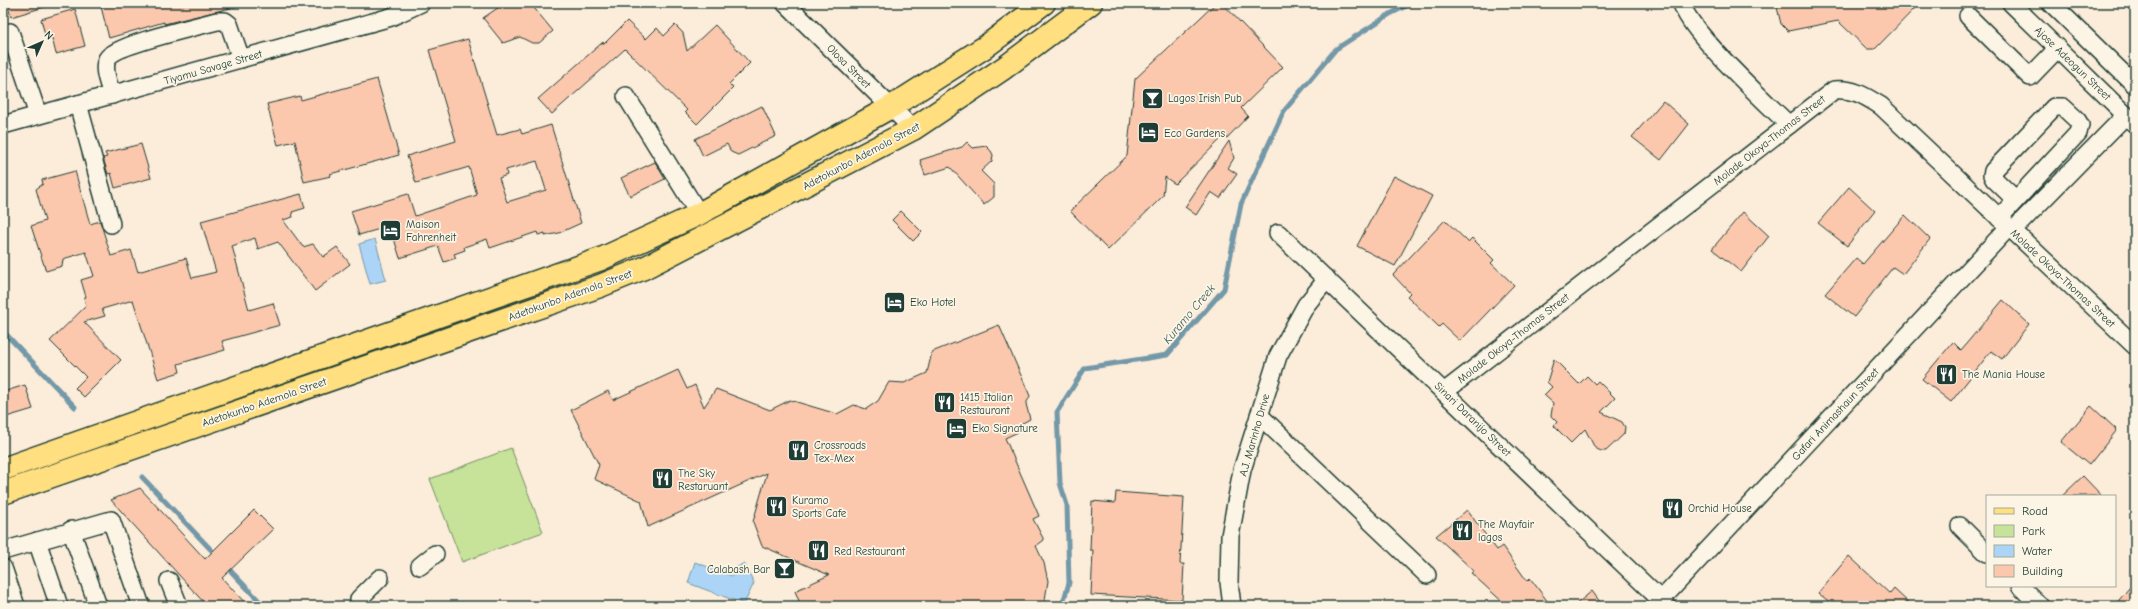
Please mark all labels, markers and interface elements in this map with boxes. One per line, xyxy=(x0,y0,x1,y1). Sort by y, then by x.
north arrow xyxy=(22,22,62,62)
street label: Ajose Adeogun Street xyxy=(2032,24,2114,104)
text: N xyxy=(42,28,56,42)
street label: Olosa Street xyxy=(824,42,874,92)
street label: Tiyamu Savage Street xyxy=(163,47,264,88)
bar icon: Lagos Irish Pub xyxy=(1140,85,1166,111)
place label: Lagos Irish Pub xyxy=(1168,92,1242,105)
street label: Molade Okoya-Thomas Street xyxy=(1711,92,1828,188)
street label: Adetokunbo Ademola Street xyxy=(800,120,923,193)
hotel icon: Eco Gardens xyxy=(1136,120,1162,146)
place label: Eco Gardens xyxy=(1164,127,1225,140)
hotel icon: Maison Fahrenheit xyxy=(377,217,403,243)
place label: Maison Fahrenheit xyxy=(406,218,457,244)
street label: Molade Okoya-Thomas Street xyxy=(2008,226,2118,331)
street label: Adetokunbo Ademola Street xyxy=(507,267,635,324)
water label: Kuramo Creek xyxy=(1160,281,1218,347)
hotel icon: Eko Hotel xyxy=(882,289,908,315)
street label: Molade Okoya-Thomas Street xyxy=(1455,290,1572,386)
place label: Eko Hotel xyxy=(910,296,956,309)
restaurant icon: The Mania House xyxy=(1934,361,1960,387)
street label: Gafari Animashaun Street xyxy=(1789,365,1882,463)
place label: The Mania House xyxy=(1962,368,2046,381)
street label: Adetokunbo Ademola Street xyxy=(200,375,329,430)
street label: Sinari Daranijo Street xyxy=(1432,379,1514,460)
restaurant icon: 1415 Italian Restaurant xyxy=(932,390,958,416)
place label: 1415 Italian Restaurant xyxy=(960,391,1013,417)
street label: A.J. Marinho Drive xyxy=(1236,392,1273,478)
hotel icon: Eko Signature xyxy=(943,415,969,441)
place label: Eko Signature xyxy=(972,422,1038,435)
restaurant icon: Crossroads Tex-Mex xyxy=(786,438,812,464)
place label: Crossroads Tex-Mex xyxy=(814,439,866,465)
restaurant icon: The Sky Restaruant xyxy=(649,466,675,492)
place label: The Sky Restaruant xyxy=(678,467,729,493)
restaurant icon: Kuramo Sports Cafe xyxy=(763,493,789,519)
place label: Kuramo Sports Cafe xyxy=(792,494,847,520)
restaurant icon: Orchid House xyxy=(1659,495,1685,521)
legend xyxy=(1986,495,2116,587)
place label: Orchid House xyxy=(1688,502,1752,515)
text: Road xyxy=(2022,504,2048,518)
restaurant icon: The Mayfair lagos xyxy=(1450,517,1476,543)
place label: The Mayfair lagos xyxy=(1478,518,1535,544)
text: Park xyxy=(2022,524,2045,538)
restaurant icon: Red Restaurant xyxy=(806,538,832,564)
text: Water xyxy=(2022,544,2052,558)
place label: Red Restaurant xyxy=(834,545,906,558)
bar icon: Calabash Bar xyxy=(772,556,798,582)
place label: Calabash Bar xyxy=(707,563,771,576)
text: Building xyxy=(2022,564,2063,578)

